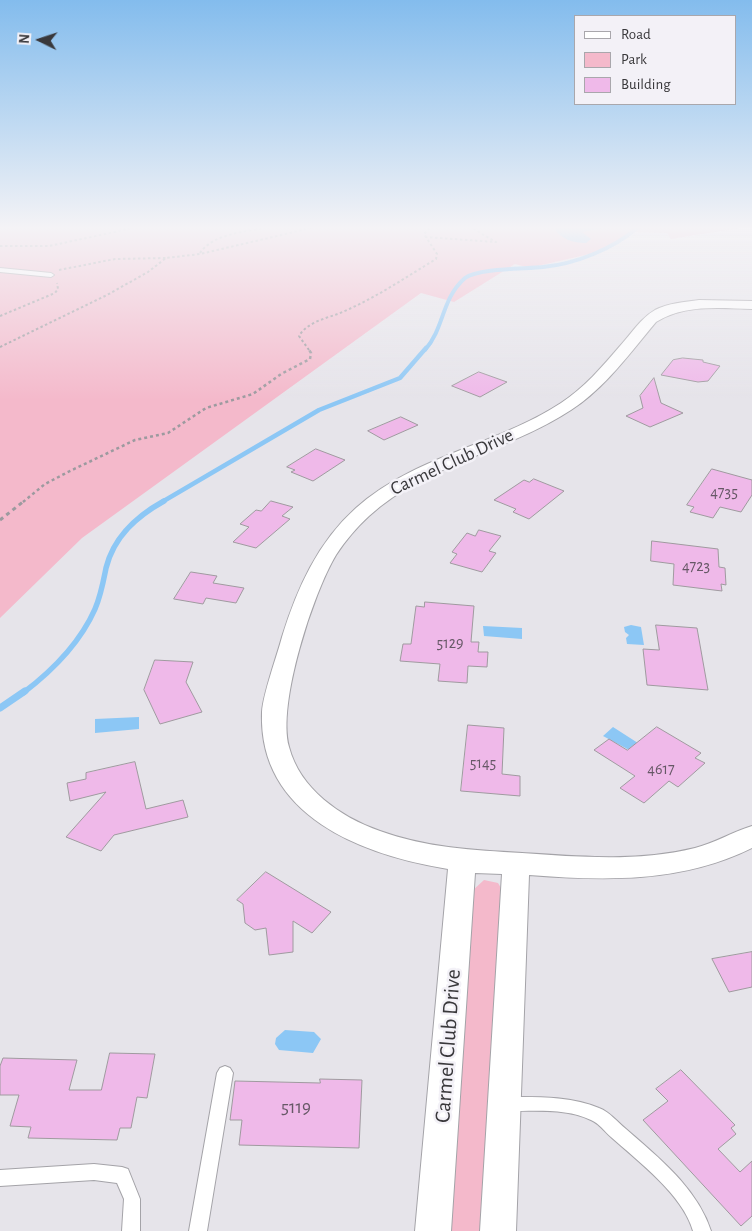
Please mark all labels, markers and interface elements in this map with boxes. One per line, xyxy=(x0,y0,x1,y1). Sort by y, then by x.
north arrow xyxy=(15,15,65,65)
legend xyxy=(574,15,737,105)
text: Road xyxy=(621,27,651,42)
text: N xyxy=(18,34,32,44)
text: Park xyxy=(621,52,647,67)
text: Building xyxy=(621,77,671,92)
street label: Carmel Club Drive xyxy=(387,424,517,500)
house number: 4735 xyxy=(710,482,738,502)
house number: 4723 xyxy=(682,556,710,576)
house number: 5129 xyxy=(437,633,463,653)
house number: 5145 xyxy=(470,753,496,773)
house number: 4617 xyxy=(647,759,675,779)
street label: Carmel Club Drive xyxy=(429,968,467,1124)
house number: 5119 xyxy=(281,1096,311,1118)

